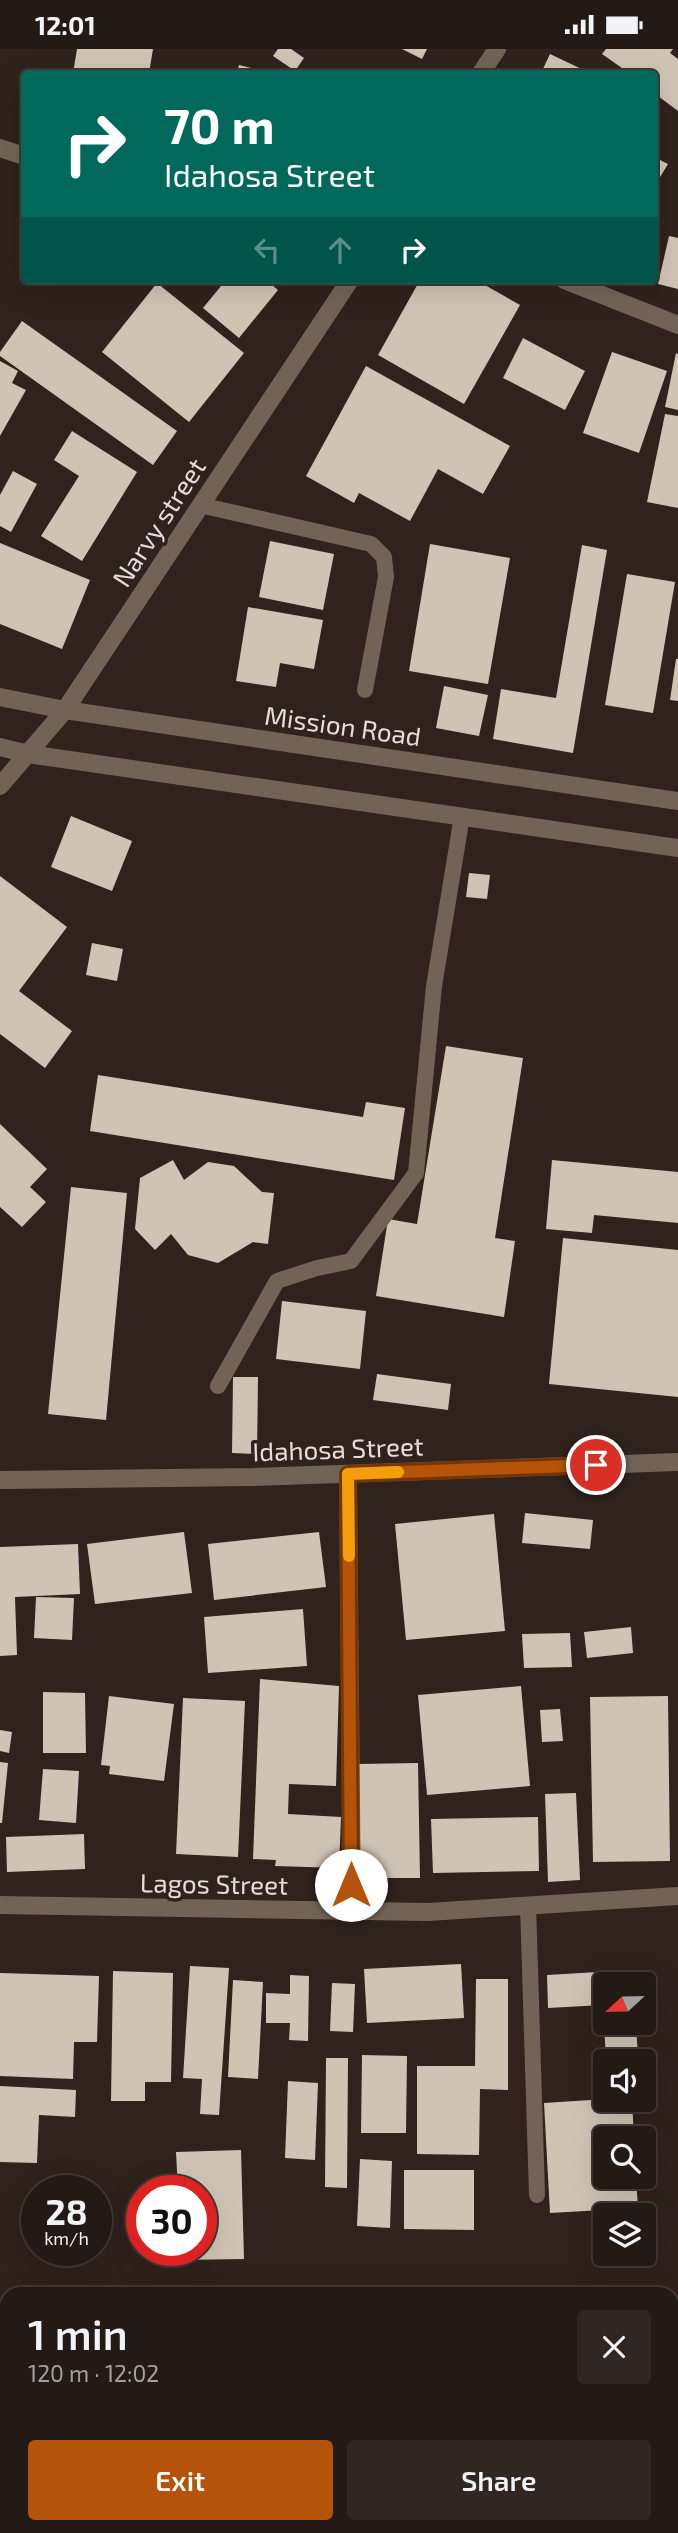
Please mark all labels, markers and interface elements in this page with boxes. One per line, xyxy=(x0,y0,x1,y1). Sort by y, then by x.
text: 12:01 xyxy=(35,9,96,40)
text: 70 m xyxy=(164,95,275,154)
icon: right xyxy=(49,98,140,189)
text: Idahosa Street xyxy=(164,155,375,193)
icon: left xyxy=(248,231,286,269)
icon: ahead xyxy=(321,231,359,269)
icon: right xyxy=(394,231,432,269)
street label: Narvy street xyxy=(105,452,211,592)
street label: Mission Road xyxy=(263,699,423,751)
street label: Idahosa Street xyxy=(252,1430,424,1466)
pin xyxy=(566,1435,626,1495)
icon: arrive xyxy=(577,1446,615,1484)
position arrow xyxy=(314,1848,388,1922)
street label: Lagos Street xyxy=(140,1866,288,1900)
north arrow xyxy=(593,1972,656,2035)
map controls xyxy=(593,1972,656,2266)
button: sound xyxy=(593,2049,656,2112)
button: search xyxy=(593,2126,656,2189)
speed limit sign: 30 xyxy=(126,2175,217,2266)
text: 28 xyxy=(45,2190,88,2232)
button: layers xyxy=(593,2203,656,2266)
text: km/h xyxy=(44,2227,89,2249)
text: 1 min xyxy=(28,2308,128,2358)
button: close xyxy=(577,2310,651,2384)
text: 120 m · 12:02 xyxy=(28,2359,159,2387)
button: Exit xyxy=(28,2440,333,2520)
button: Share xyxy=(347,2440,651,2520)

